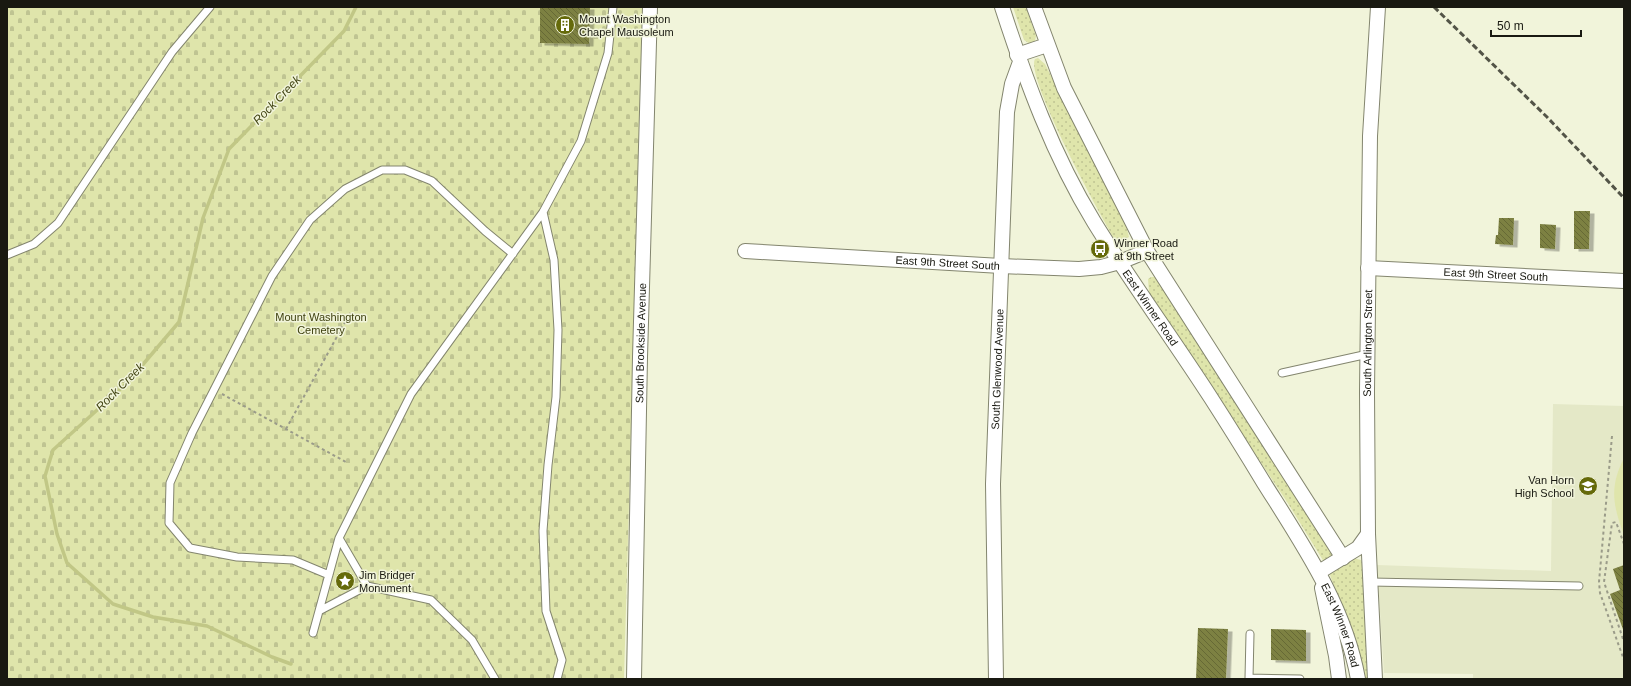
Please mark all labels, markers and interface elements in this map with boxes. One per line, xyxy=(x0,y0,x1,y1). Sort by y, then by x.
scale bar xyxy=(1491,12,1581,38)
place label: Mount Washington Chapel Mausoleum xyxy=(579,13,674,38)
building icon: Mount Washington Chapel Mausoleum xyxy=(554,14,576,36)
text: 50 m xyxy=(1497,19,1524,33)
water label: Rock Creek xyxy=(250,72,305,127)
place label: Winner Road at 9th Street xyxy=(1114,237,1178,262)
bus stop icon: Winner Road at 9th Street xyxy=(1089,238,1111,260)
street label: East 9th Street South xyxy=(895,254,1000,272)
street label: East 9th Street South xyxy=(1443,266,1548,283)
street label: East Winner Road xyxy=(1120,267,1180,348)
street label: South Brookside Avenue xyxy=(633,283,648,403)
street label: South Arlington Street xyxy=(1361,290,1374,397)
street label: South Glenwood Avenue xyxy=(989,308,1006,430)
park label: Mount Washington Cemetery xyxy=(275,311,367,336)
water label: Rock Creek xyxy=(93,359,148,414)
place label: Van Horn High School xyxy=(1515,474,1574,499)
school or university icon: Van Horn High School xyxy=(1577,475,1599,497)
place label: Jim Bridger Monument xyxy=(359,569,415,594)
place icon: Jim Bridger Monument xyxy=(334,570,356,592)
street label: East Winner Road xyxy=(1319,581,1361,668)

